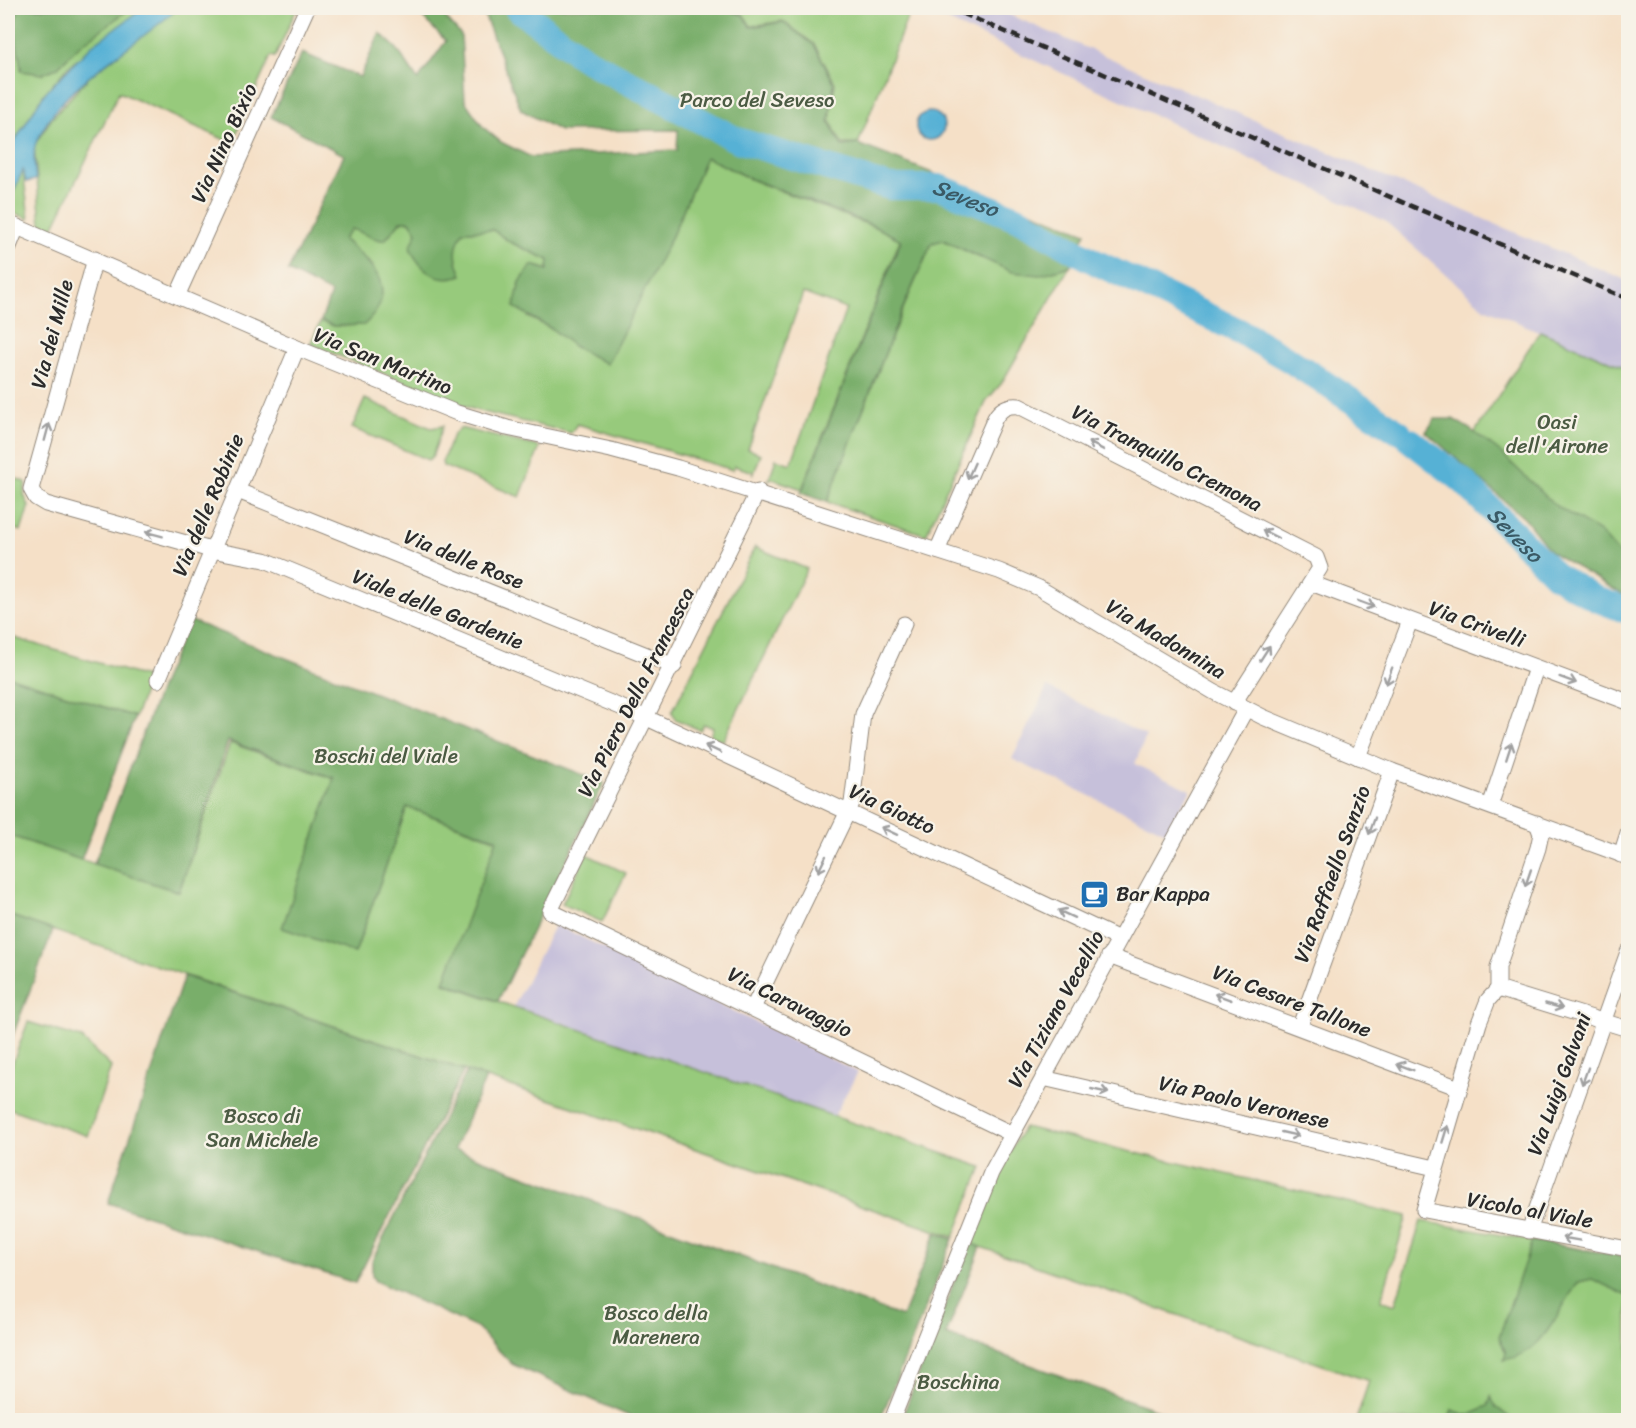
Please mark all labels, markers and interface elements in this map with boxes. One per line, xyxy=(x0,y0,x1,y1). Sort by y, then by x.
street label: Via Nino Bixio xyxy=(180,76,269,209)
park label: Parco del Seveso xyxy=(680,81,834,119)
water label: Seveso xyxy=(927,167,1006,230)
street label: Via dei Mille xyxy=(19,275,85,393)
street label: Via San Martino xyxy=(308,316,458,406)
street label: Via Tranquillo Cremona xyxy=(1065,393,1270,523)
park label: Oasi dell'Airone xyxy=(1506,403,1608,465)
one-way arrow xyxy=(42,423,53,442)
street label: Via delle Robinie xyxy=(161,427,255,583)
one-way arrow xyxy=(1088,439,1106,451)
one-way arrow xyxy=(965,462,977,480)
water label: Seveso xyxy=(1477,497,1554,574)
street label: Via delle Rose xyxy=(398,518,530,600)
one-way arrow xyxy=(145,528,164,540)
one-way arrow xyxy=(1262,528,1279,540)
street label: Viale delle Gardenie xyxy=(347,557,529,661)
street label: Via Piero Della Francesca xyxy=(566,580,706,804)
street label: Via Madonnina xyxy=(1098,588,1234,690)
street label: Via Crivelli xyxy=(1423,589,1532,659)
one-way arrow xyxy=(1356,599,1374,610)
one-way arrow xyxy=(1259,646,1271,662)
one-way arrow xyxy=(1383,666,1394,685)
one-way arrow xyxy=(1558,675,1577,686)
park label: Boschi del Viale xyxy=(314,737,458,775)
one-way arrow xyxy=(704,742,722,754)
one-way arrow xyxy=(1504,742,1515,760)
street label: Via Giotto xyxy=(842,772,942,846)
street label: Via Raffaello Sanzio xyxy=(1282,780,1382,968)
one-way arrow xyxy=(1366,816,1377,835)
one-way arrow xyxy=(881,825,899,837)
one-way arrow xyxy=(816,855,828,873)
one-way arrow xyxy=(1521,868,1532,887)
place label: Bar Kappa xyxy=(1116,875,1210,913)
cafe icon: Bar Kappa xyxy=(1079,878,1111,910)
one-way arrow xyxy=(1058,907,1076,919)
street label: Via Tiziano Vecellio xyxy=(997,923,1115,1095)
street label: Via Cesare Tallone xyxy=(1207,953,1377,1049)
street label: Via Caravaggio xyxy=(721,955,859,1049)
one-way arrow xyxy=(1214,991,1232,1002)
one-way arrow xyxy=(1544,1001,1563,1012)
street label: Via Luigi Galvani xyxy=(1516,1006,1603,1161)
one-way arrow xyxy=(1396,1061,1415,1072)
street label: Via Paolo Veronese xyxy=(1155,1064,1333,1140)
one-way arrow xyxy=(1578,1066,1589,1085)
one-way arrow xyxy=(1090,1086,1109,1097)
park label: Bosco di San Michele xyxy=(206,1097,319,1159)
one-way arrow xyxy=(1441,1125,1452,1144)
one-way arrow xyxy=(1280,1129,1299,1141)
street label: Vicolo al Viale xyxy=(1464,1180,1596,1240)
one-way arrow xyxy=(1562,1233,1581,1244)
park label: Bosco della Marenera xyxy=(604,1294,708,1356)
park label: Boschina xyxy=(917,1363,1000,1401)

